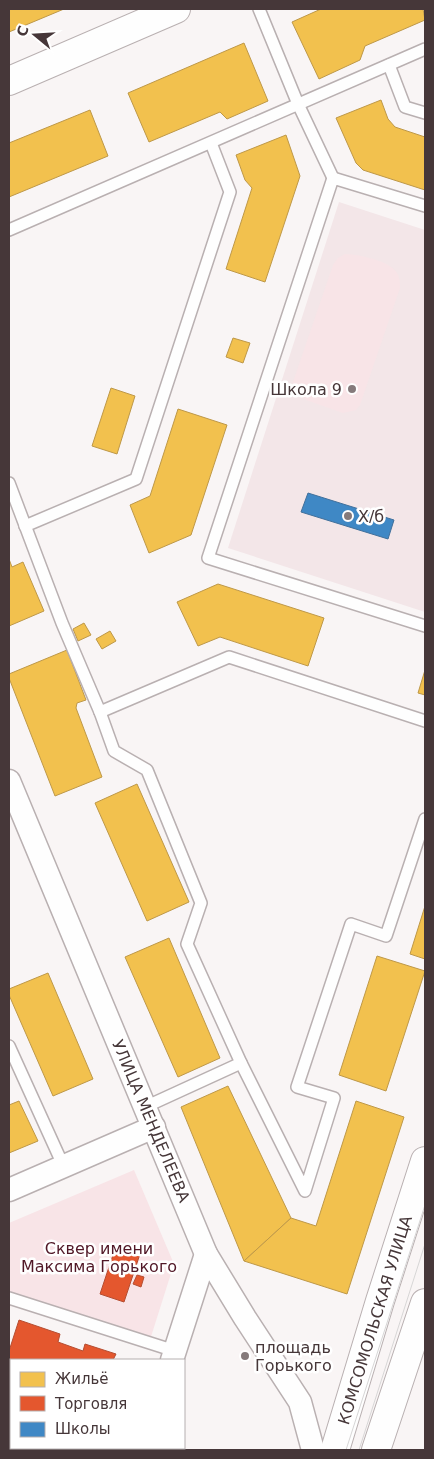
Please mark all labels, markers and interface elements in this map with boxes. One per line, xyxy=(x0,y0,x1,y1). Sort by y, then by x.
north arrow xyxy=(10,10,60,60)
text: С xyxy=(13,24,32,38)
place label: Школа 9 xyxy=(270,380,342,399)
marker: Школа 9 xyxy=(346,383,358,395)
place label: Х/б xyxy=(358,507,384,526)
marker: Х/б xyxy=(342,510,354,522)
street label: УЛИЦА МЕНДЕЛЕЕВА xyxy=(108,1037,194,1205)
street label: КОМСОМОЛЬСКАЯ УЛИЦА xyxy=(334,1213,416,1427)
park label: Сквер имени Максима Горького xyxy=(21,1239,177,1276)
place label: площадь Горького xyxy=(255,1338,332,1375)
marker: площадь Горького xyxy=(239,1350,251,1362)
legend xyxy=(10,1359,185,1449)
text: Жильё xyxy=(55,1370,109,1388)
text: Торговля xyxy=(54,1395,127,1413)
text: Школы xyxy=(55,1420,111,1438)

